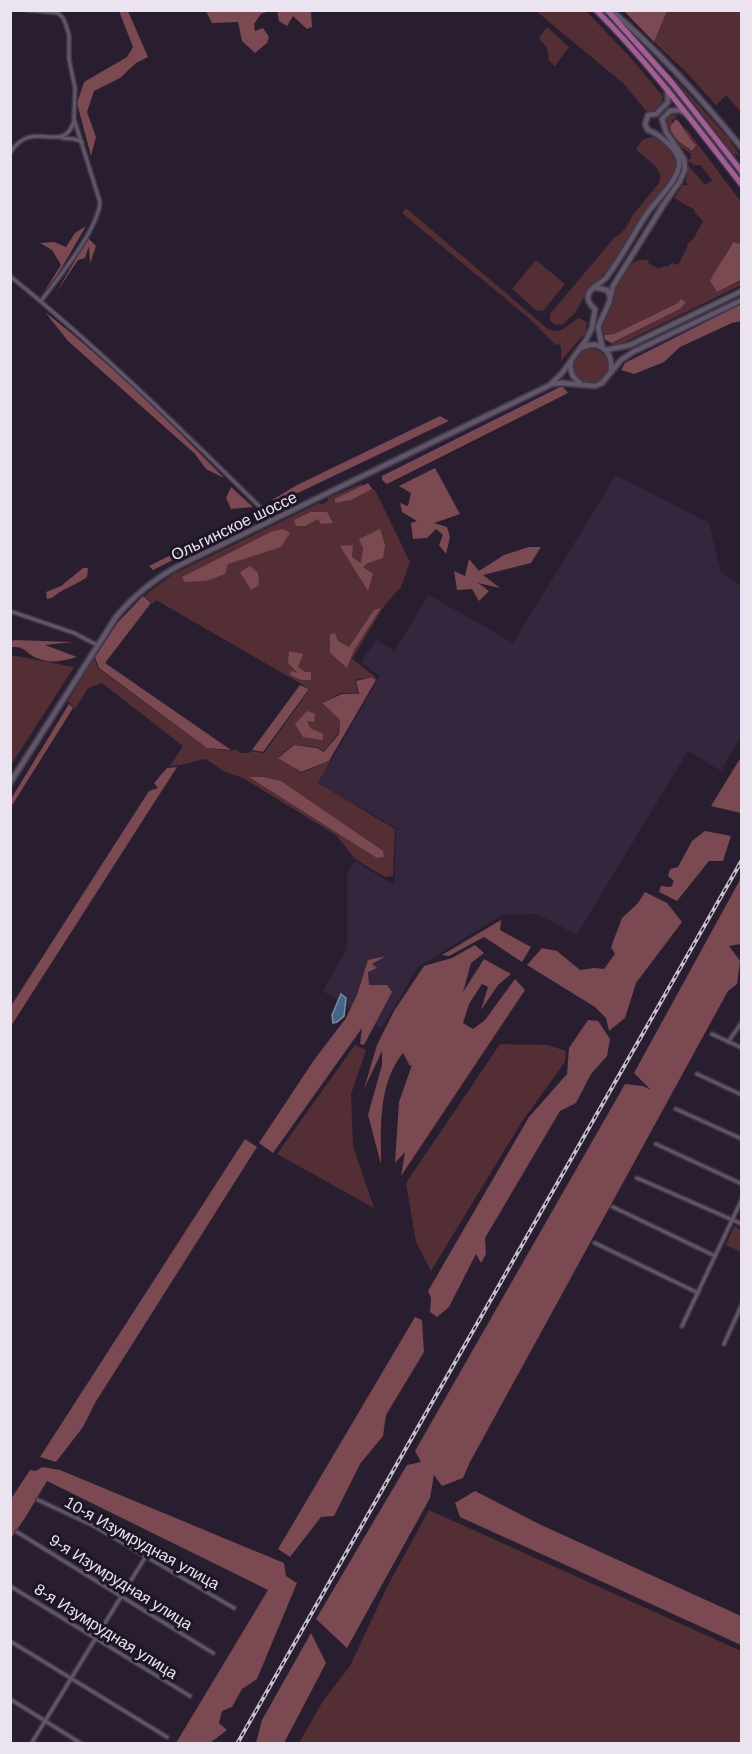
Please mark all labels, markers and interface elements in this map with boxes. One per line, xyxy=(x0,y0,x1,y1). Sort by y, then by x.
street label: Ольгинское шоссе xyxy=(168,488,300,564)
street label: 10-я Изумрудная улица xyxy=(62,1493,222,1593)
street label: 9-я Изумрудная улица xyxy=(46,1531,196,1633)
street label: 8-я Изумрудная улица xyxy=(31,1580,181,1682)

